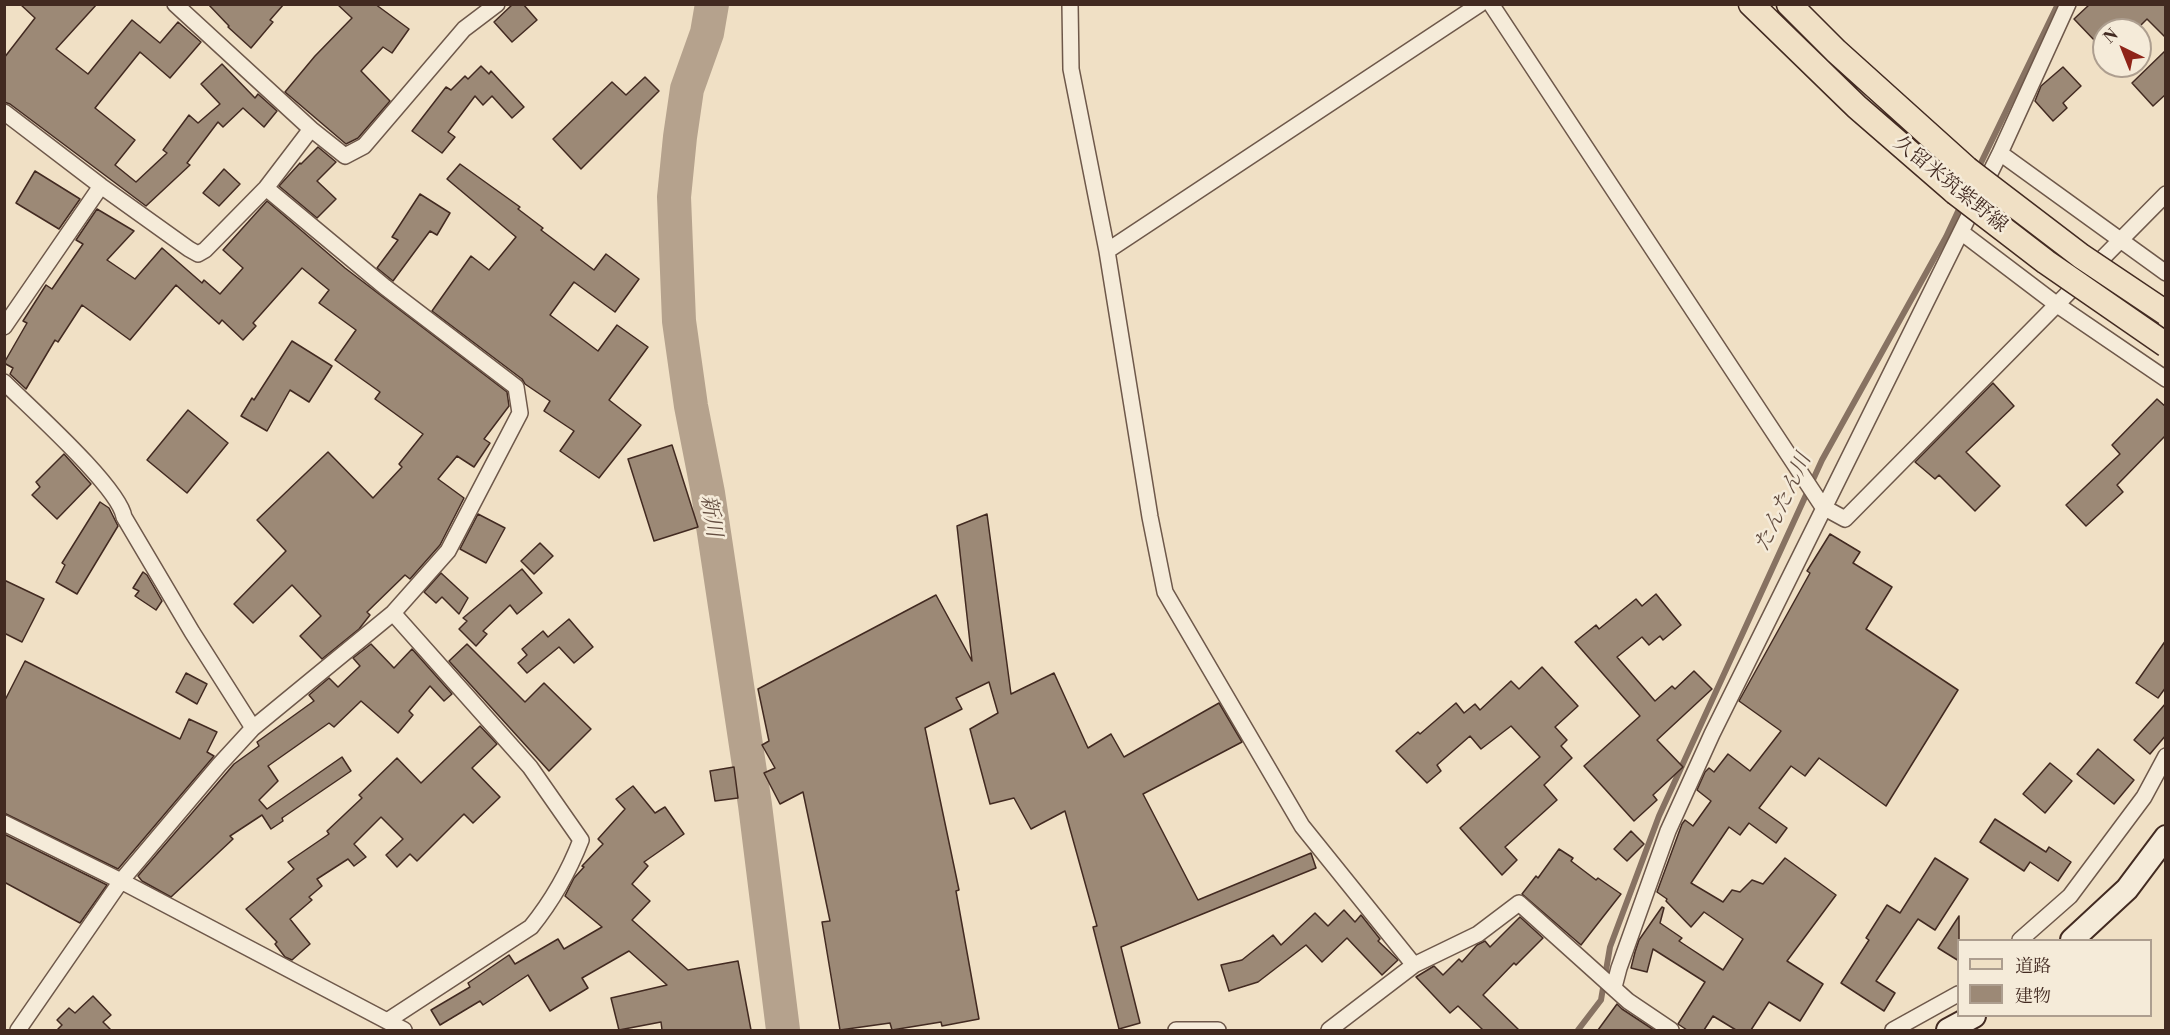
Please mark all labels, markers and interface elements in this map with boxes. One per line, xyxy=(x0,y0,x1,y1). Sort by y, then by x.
north arrow xyxy=(2092,18,2152,78)
text: N xyxy=(2100,25,2123,48)
street label: 久留米筑紫野線 xyxy=(1888,132,2012,238)
water label: たんたん川 xyxy=(1750,450,1818,556)
water label: 新川 xyxy=(694,493,726,539)
legend xyxy=(1957,939,2152,1017)
text: 道路 xyxy=(2015,955,2051,978)
text: 建物 xyxy=(2015,985,2051,1008)

